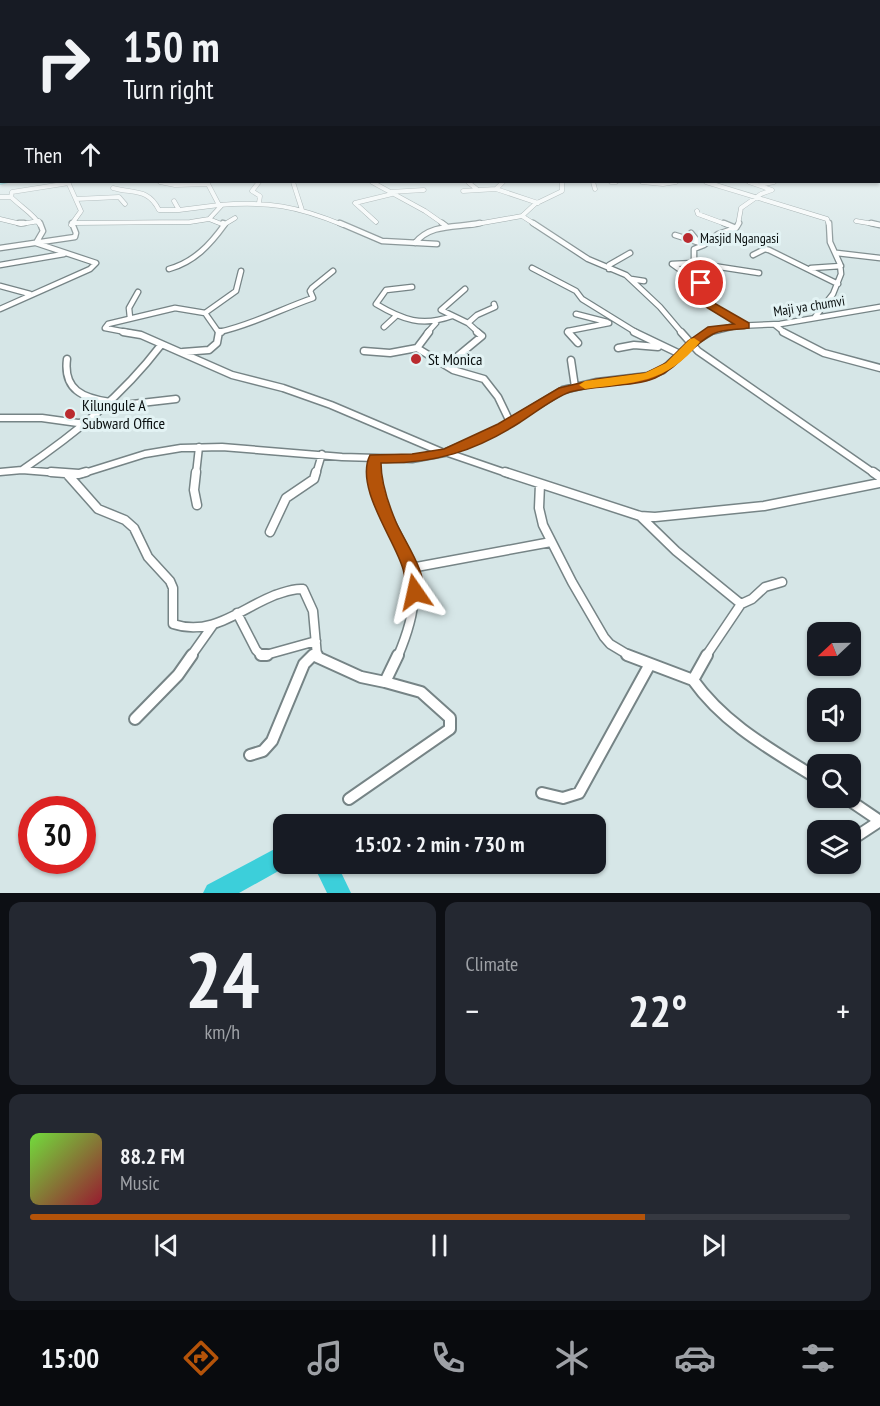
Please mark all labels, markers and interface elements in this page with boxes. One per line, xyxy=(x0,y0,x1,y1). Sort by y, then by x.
text: 150 m xyxy=(123,19,220,74)
icon: right xyxy=(24,24,102,102)
text: Turn right xyxy=(123,72,214,106)
icon: ahead xyxy=(74,138,107,171)
text: Then xyxy=(24,141,62,169)
place label: Masjid Ngangasi xyxy=(700,229,779,247)
marker: Masjid Ngangasi xyxy=(681,231,695,245)
pin xyxy=(675,257,726,308)
icon: arrive xyxy=(684,266,717,299)
street label: Maji ya chumvi xyxy=(772,291,846,321)
place label: St Monica xyxy=(428,349,482,369)
marker: St Monica xyxy=(409,352,423,366)
place label: Kilungule A Subward Office xyxy=(82,395,165,433)
marker: Kilungule A Subward Office xyxy=(63,407,77,421)
position arrow xyxy=(383,560,447,624)
north arrow xyxy=(807,622,861,676)
map controls xyxy=(807,622,861,874)
button: sound xyxy=(807,688,861,742)
button: search xyxy=(807,754,861,808)
speed limit sign: 30 xyxy=(18,796,96,874)
button: layers xyxy=(807,820,861,874)
text: 15:02 · 2 min · 730 m xyxy=(354,830,525,858)
text: 24 xyxy=(185,929,260,1030)
text: Climate xyxy=(466,951,518,977)
text: 22° xyxy=(628,981,687,1039)
text: − xyxy=(466,989,479,1032)
text: + xyxy=(836,989,850,1032)
text: km/h xyxy=(205,1019,240,1045)
text: 88.2 FM xyxy=(120,1142,185,1170)
text: Music xyxy=(120,1170,160,1196)
icon: previous xyxy=(150,1229,183,1262)
icon: pause xyxy=(423,1229,456,1262)
icon: next xyxy=(697,1229,730,1262)
icon: directions xyxy=(180,1337,222,1379)
icon: music xyxy=(304,1337,346,1379)
icon: phone xyxy=(427,1337,469,1379)
icon: climate xyxy=(551,1337,593,1379)
icon: car xyxy=(674,1337,716,1379)
icon: filters xyxy=(797,1337,839,1379)
text: 15:00 xyxy=(41,1341,99,1375)

